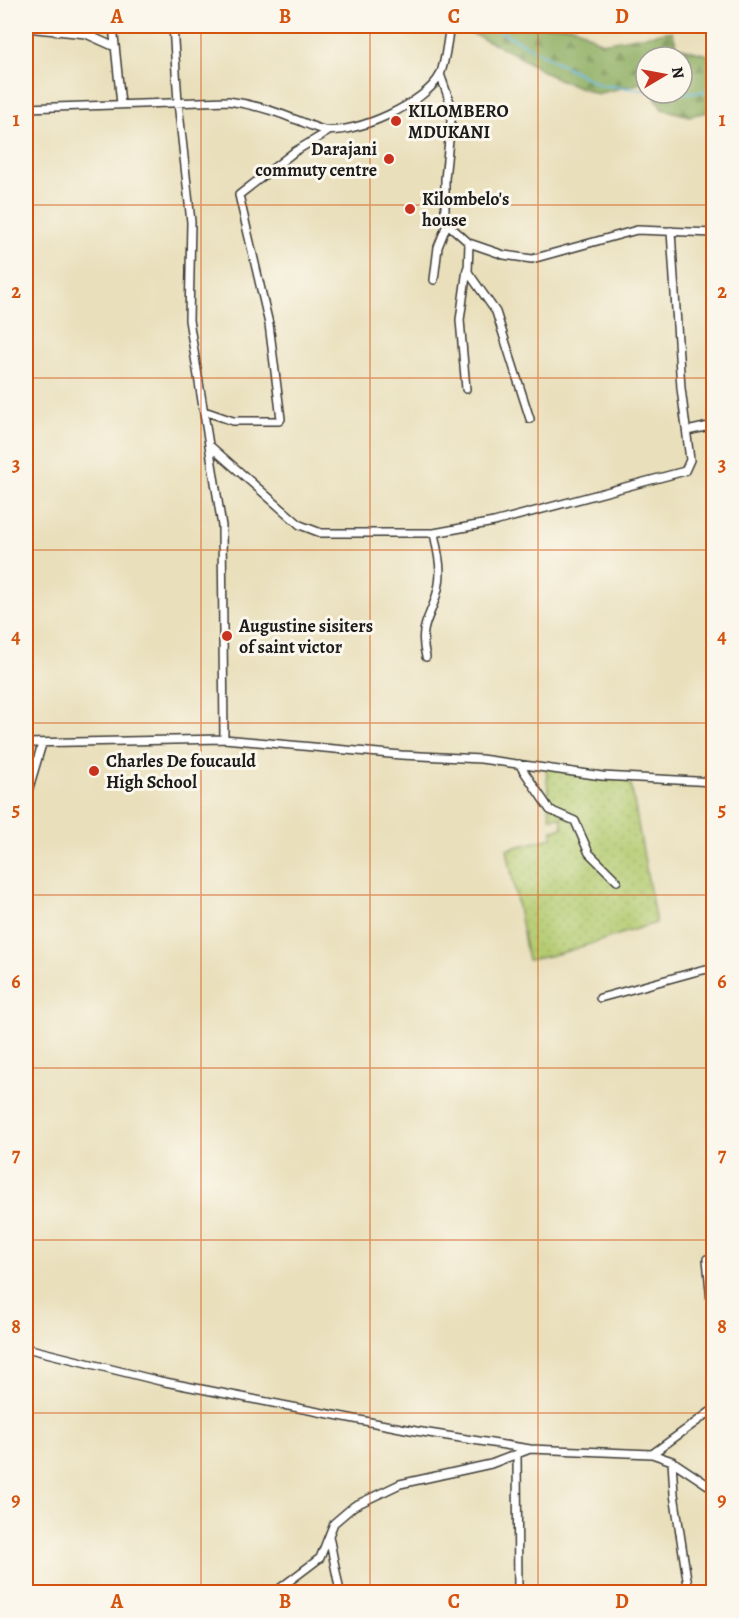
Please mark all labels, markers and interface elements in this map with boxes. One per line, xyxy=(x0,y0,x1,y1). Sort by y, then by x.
text: A xyxy=(110,3,124,30)
text: B xyxy=(279,3,291,30)
text: C xyxy=(448,3,460,30)
text: D xyxy=(615,3,629,30)
north arrow xyxy=(634,45,694,105)
text: N xyxy=(666,65,690,81)
place label: KILOMBERO MDUKANI xyxy=(408,99,509,144)
text: 1 xyxy=(12,106,20,133)
text: 1 xyxy=(718,106,726,133)
marker: KILOMBERO MDUKANI xyxy=(389,114,403,128)
place label: Darajani commuty centre xyxy=(255,137,377,182)
marker: Darajani commuty centre xyxy=(382,152,396,166)
place label: Kilombelo's house xyxy=(422,187,509,232)
marker: Kilombelo's house xyxy=(403,202,417,216)
text: 2 xyxy=(11,278,21,305)
text: 2 xyxy=(717,278,727,305)
text: 3 xyxy=(12,451,20,478)
text: 3 xyxy=(718,451,726,478)
place label: Augustine sisiters of saint victor xyxy=(238,614,373,659)
text: 4 xyxy=(11,623,21,650)
text: 4 xyxy=(717,623,727,650)
marker: Augustine sisiters of saint victor xyxy=(220,629,234,643)
place label: Charles De foucauld High School xyxy=(106,749,256,794)
marker: Charles De foucauld High School xyxy=(87,764,101,778)
text: 5 xyxy=(12,796,20,823)
text: 5 xyxy=(718,796,726,823)
text: 6 xyxy=(11,968,21,995)
text: 6 xyxy=(717,968,727,995)
text: 7 xyxy=(12,1141,21,1168)
text: 7 xyxy=(718,1141,727,1168)
text: 8 xyxy=(11,1313,21,1340)
text: 8 xyxy=(717,1313,727,1340)
text: 9 xyxy=(11,1486,21,1513)
text: 9 xyxy=(717,1486,727,1513)
text: A xyxy=(110,1588,124,1615)
text: B xyxy=(279,1588,291,1615)
text: C xyxy=(448,1588,460,1615)
text: D xyxy=(615,1588,629,1615)

